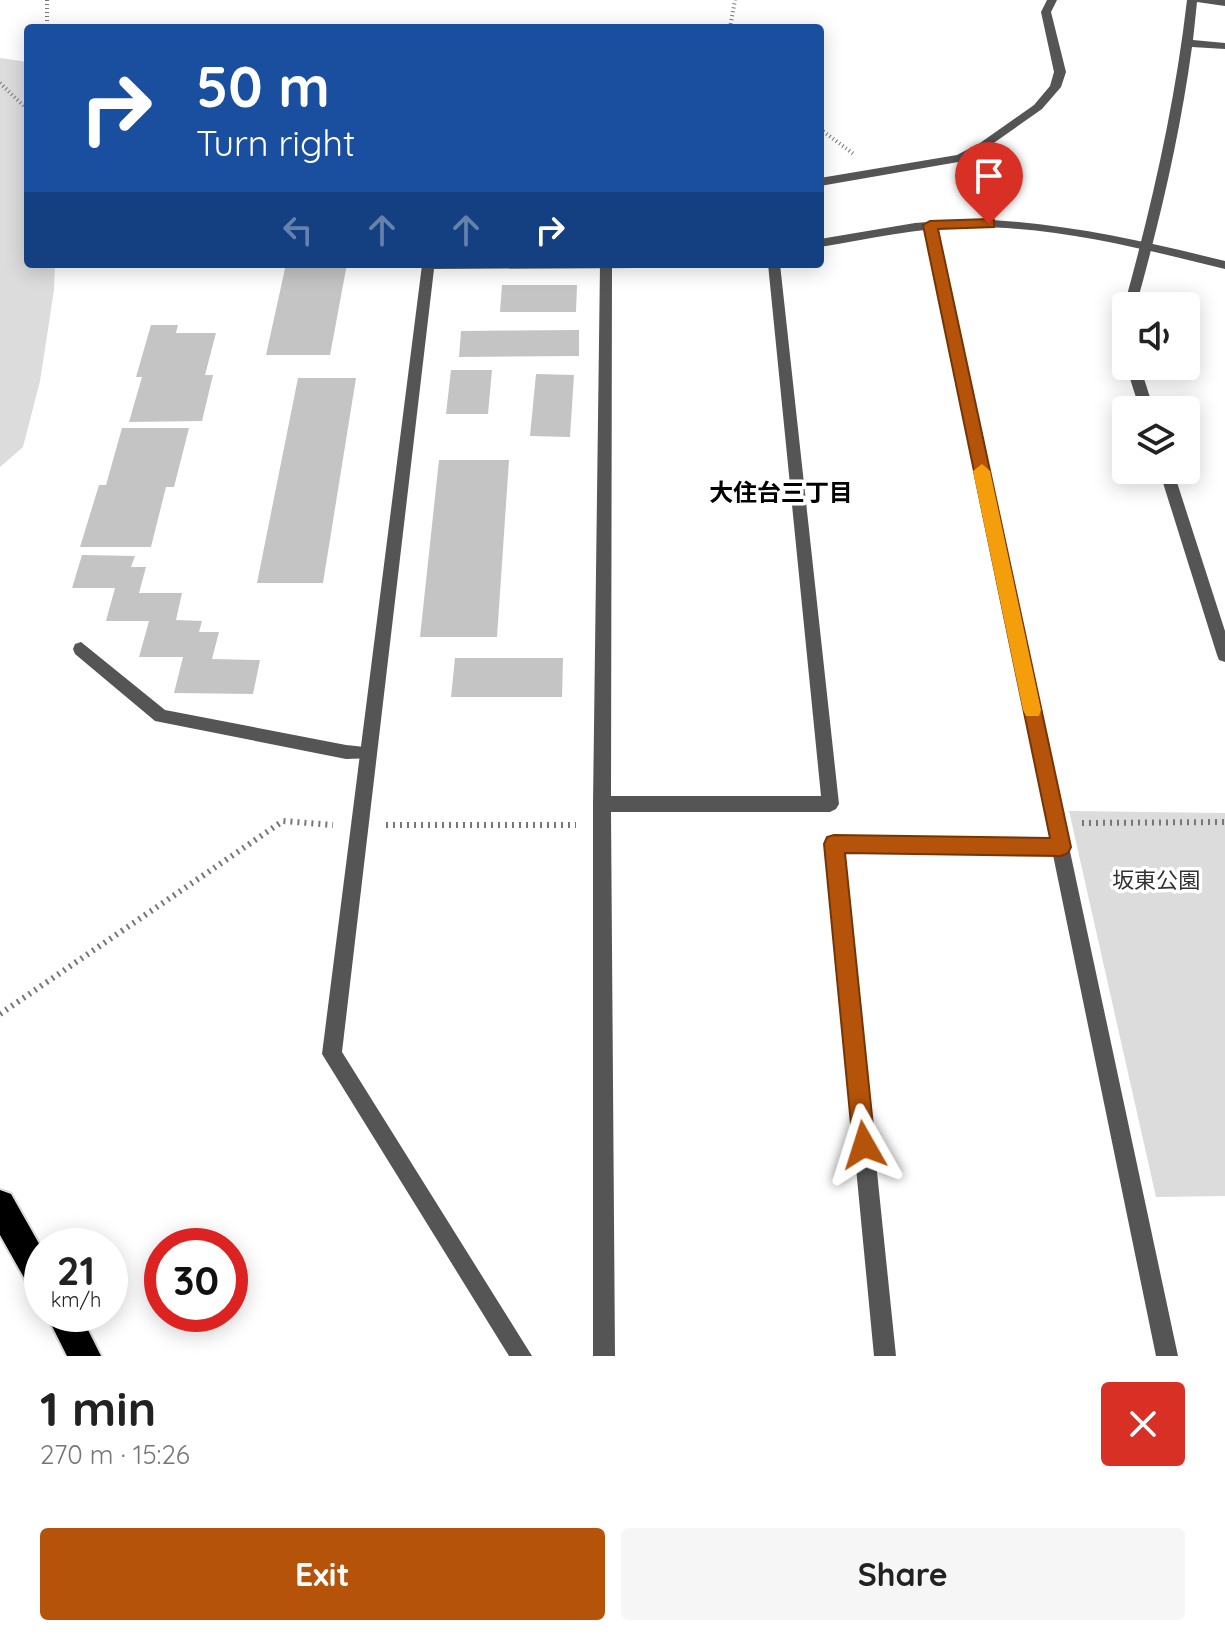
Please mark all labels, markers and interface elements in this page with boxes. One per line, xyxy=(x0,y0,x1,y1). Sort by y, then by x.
text: 50 m xyxy=(196,51,330,121)
icon: right xyxy=(64,56,168,160)
text: Turn right xyxy=(196,120,355,165)
pin xyxy=(955,142,1023,224)
icon: arrive xyxy=(967,154,1011,198)
icon: left xyxy=(276,208,320,252)
icon: ahead xyxy=(360,208,404,252)
icon: ahead xyxy=(444,208,488,252)
icon: right xyxy=(528,208,572,252)
map controls xyxy=(1112,292,1200,484)
button: sound xyxy=(1112,292,1200,380)
button: layers xyxy=(1112,396,1200,484)
district label: 大住台三丁目 xyxy=(709,477,853,507)
park label: 坂東公園 xyxy=(1112,866,1200,894)
position arrow xyxy=(822,1103,906,1187)
speed limit sign: 30 xyxy=(144,1228,248,1332)
text: 21 xyxy=(57,1245,95,1295)
text: km/h xyxy=(51,1287,101,1312)
text: 1 min xyxy=(40,1378,156,1438)
button: close xyxy=(1101,1382,1185,1466)
text: 270 m · 15:26 xyxy=(40,1438,190,1471)
button: Exit xyxy=(40,1528,605,1620)
button: Share xyxy=(621,1528,1185,1620)

